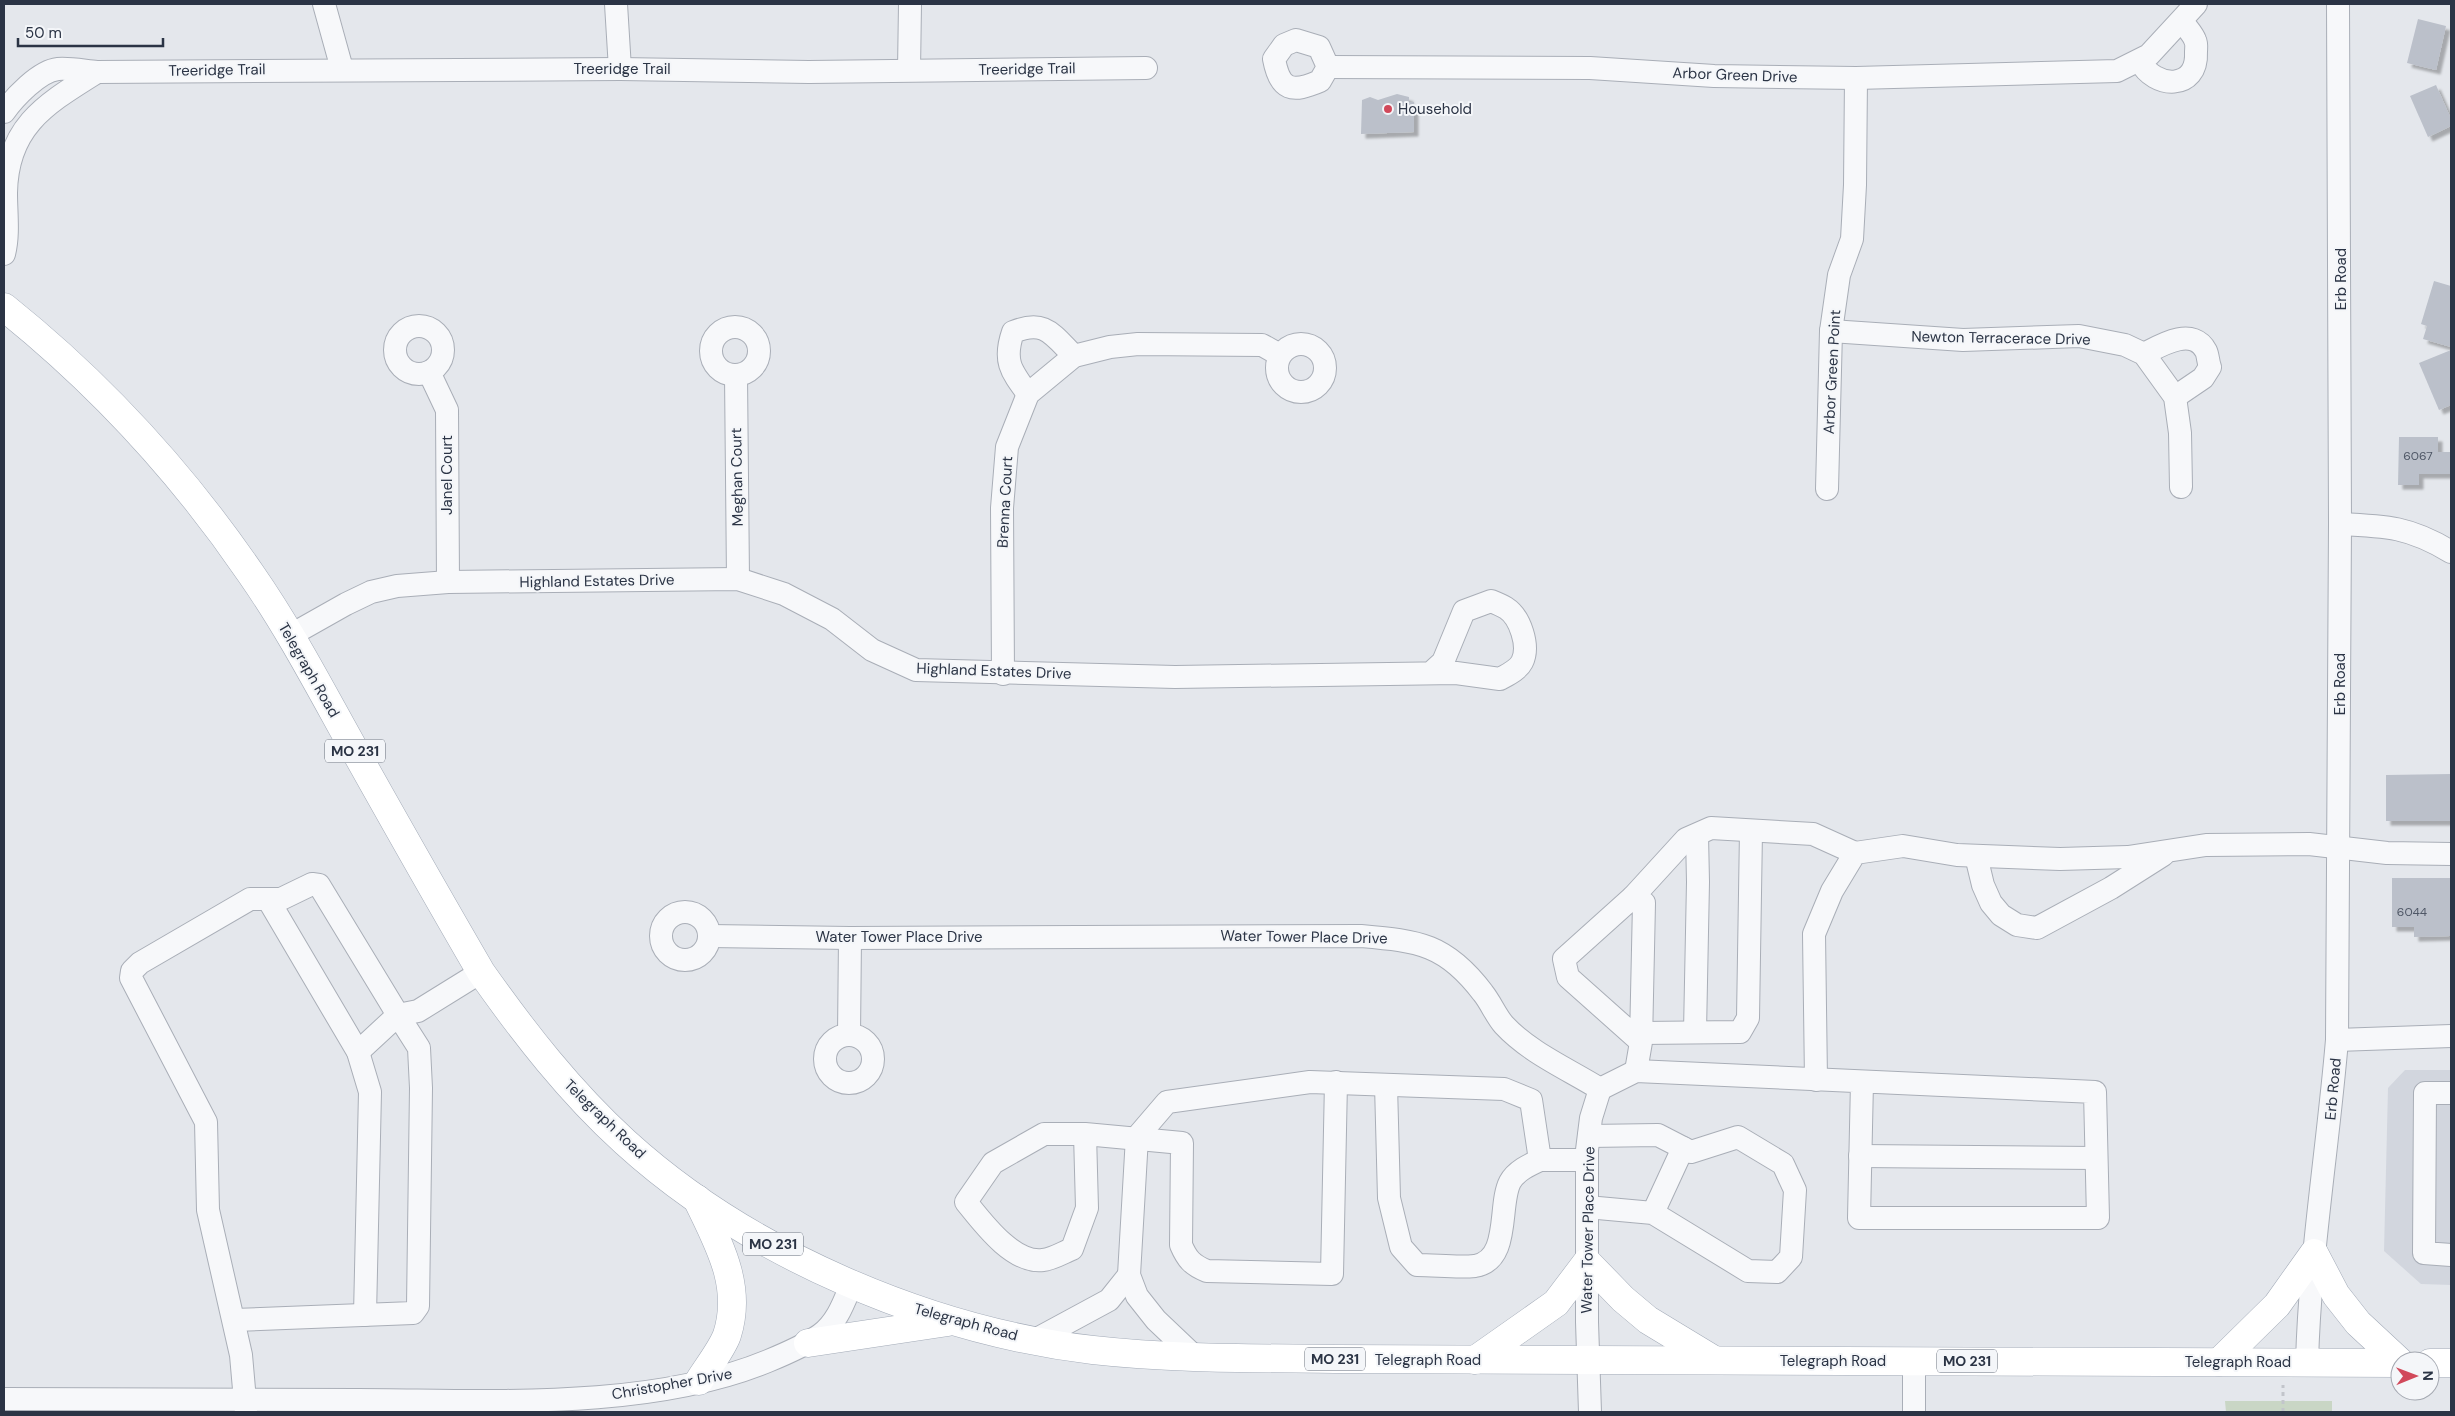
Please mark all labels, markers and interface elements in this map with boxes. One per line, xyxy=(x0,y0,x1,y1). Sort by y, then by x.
scale bar xyxy=(18,15,162,47)
text: 50 m xyxy=(25,23,62,43)
street label: Treeridge Trail xyxy=(978,58,1076,80)
street label: Treeridge Trail xyxy=(168,59,266,81)
street label: Treeridge Trail xyxy=(573,59,671,79)
street label: Arbor Green Drive xyxy=(1672,63,1798,87)
place label: Household xyxy=(1398,99,1472,119)
marker: Household xyxy=(1382,103,1394,115)
street label: Erb Road xyxy=(2331,248,2351,310)
street label: Arbor Green Point xyxy=(1819,309,1845,435)
street label: Newton Terracerace Drive xyxy=(1911,326,2091,350)
street label: Meghan Court xyxy=(726,427,748,526)
street label: Janel Court xyxy=(437,435,457,515)
house number: 6067 xyxy=(2403,448,2433,464)
street label: Brenna Court xyxy=(993,455,1017,548)
street label: Highland Estates Drive xyxy=(519,570,675,592)
street label: Telegraph Road xyxy=(274,619,344,721)
street label: Erb Road xyxy=(2330,653,2350,715)
street label: Highland Estates Drive xyxy=(916,658,1072,684)
road number: MO 231 xyxy=(325,739,385,762)
house number: 6044 xyxy=(2397,904,2427,920)
street label: Water Tower Place Drive xyxy=(1220,926,1388,948)
street label: Water Tower Place Drive xyxy=(815,927,983,947)
street label: Erb Road xyxy=(2320,1057,2346,1121)
street label: Telegraph Road xyxy=(560,1075,650,1163)
street label: Water Tower Place Drive xyxy=(1577,1146,1599,1314)
road number: MO 231 xyxy=(743,1232,803,1256)
street label: Telegraph Road xyxy=(912,1299,1020,1345)
road number: MO 231 xyxy=(1305,1348,1365,1370)
street label: Telegraph Road xyxy=(1375,1350,1481,1370)
road number: MO 231 xyxy=(1937,1350,1997,1372)
street label: Telegraph Road xyxy=(1780,1351,1886,1371)
north arrow xyxy=(2390,1351,2440,1401)
street label: Telegraph Road xyxy=(2185,1352,2291,1372)
street label: Christopher Drive xyxy=(610,1364,734,1404)
text: N xyxy=(2419,1371,2437,1381)

